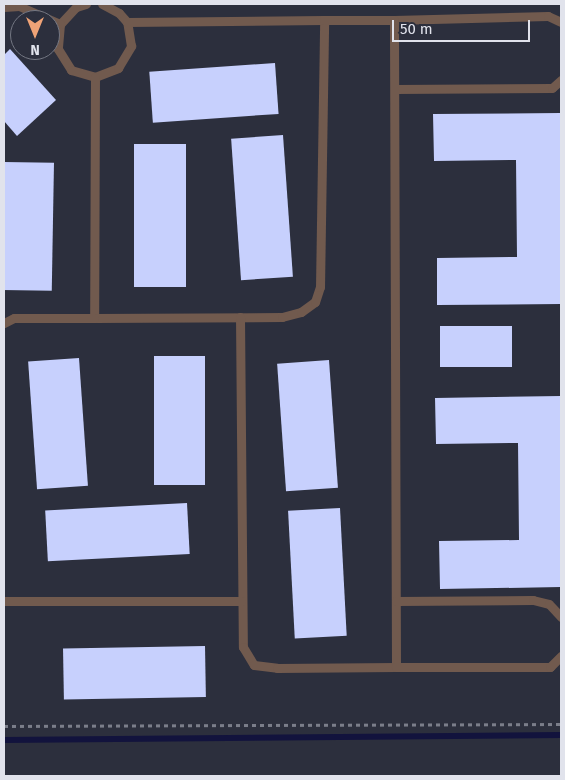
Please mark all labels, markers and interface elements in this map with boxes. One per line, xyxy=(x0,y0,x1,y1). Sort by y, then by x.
north arrow xyxy=(10,10,60,60)
scale bar xyxy=(395,10,532,42)
text: 50 m xyxy=(400,20,433,38)
text: N xyxy=(30,41,40,58)

